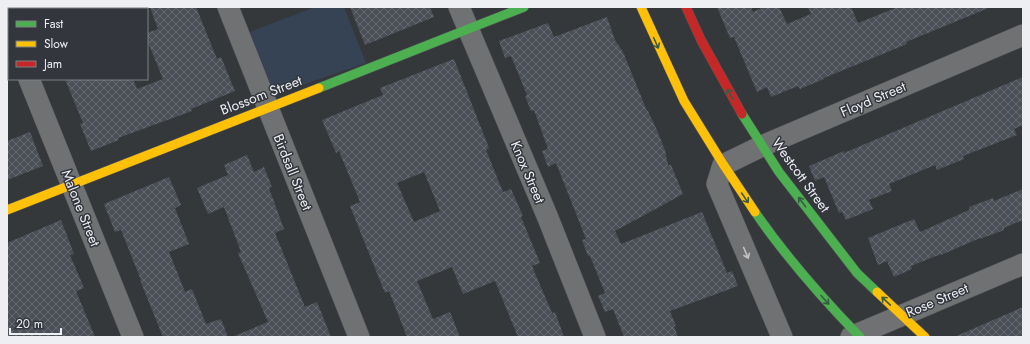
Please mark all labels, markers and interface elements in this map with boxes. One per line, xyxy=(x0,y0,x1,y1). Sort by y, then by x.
legend xyxy=(8,8,148,80)
text: Fast xyxy=(44,15,63,33)
text: Slow xyxy=(44,35,69,53)
one-way arrow xyxy=(653,36,660,48)
text: Jam xyxy=(42,55,62,73)
street label: Blossom Street xyxy=(217,70,305,120)
street label: Floyd Street xyxy=(837,76,909,122)
one-way arrow xyxy=(726,88,734,100)
street label: Birdsall Street xyxy=(269,131,318,214)
street label: Westcott Street xyxy=(767,134,835,217)
street label: Knox Street xyxy=(506,138,550,207)
street label: Malone Street xyxy=(57,167,106,250)
one-way arrow xyxy=(741,192,749,204)
one-way arrow xyxy=(798,196,806,207)
one-way arrow xyxy=(743,247,751,259)
street label: Rose Street xyxy=(903,278,972,322)
one-way arrow xyxy=(820,295,830,305)
one-way arrow xyxy=(881,296,891,306)
scale bar xyxy=(10,310,61,336)
text: 20 m xyxy=(16,315,43,333)

